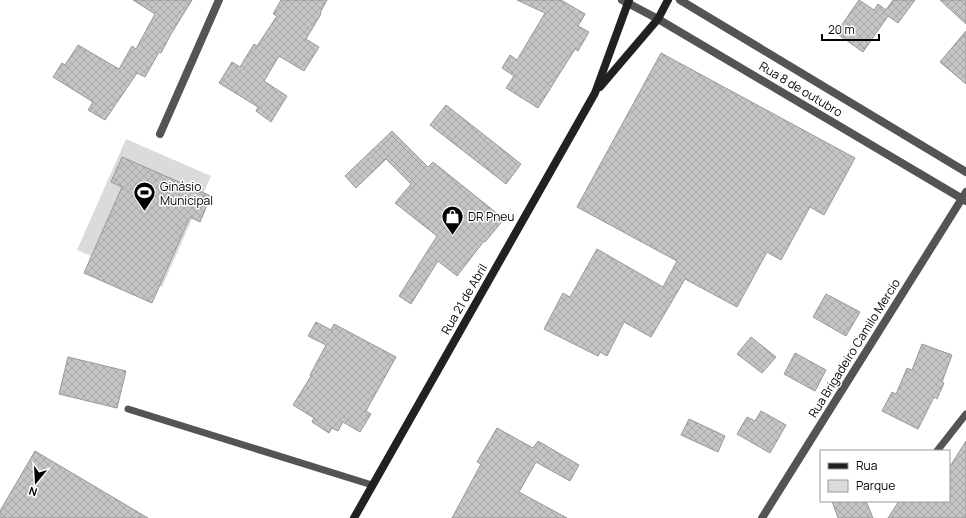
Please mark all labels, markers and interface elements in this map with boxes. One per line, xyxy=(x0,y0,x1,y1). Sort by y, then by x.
scale bar xyxy=(822,16,879,42)
text: 20 m xyxy=(828,21,855,38)
street label: Rua 8 de outubro xyxy=(756,57,846,121)
place label: Ginásio Municipal xyxy=(160,178,213,209)
sports icon: Ginásio Municipal xyxy=(131,180,157,213)
shop icon: DR Pneu xyxy=(440,203,466,236)
place label: DR Pneu xyxy=(468,208,515,225)
street label: Rua 21 de Abril xyxy=(437,261,491,337)
street label: Rua Brigadeiro Camilo Mercio xyxy=(804,275,904,421)
legend xyxy=(820,450,950,502)
text: Rua xyxy=(856,457,877,474)
north arrow xyxy=(16,462,56,502)
text: Parque xyxy=(856,477,895,494)
text: N xyxy=(27,484,39,500)

